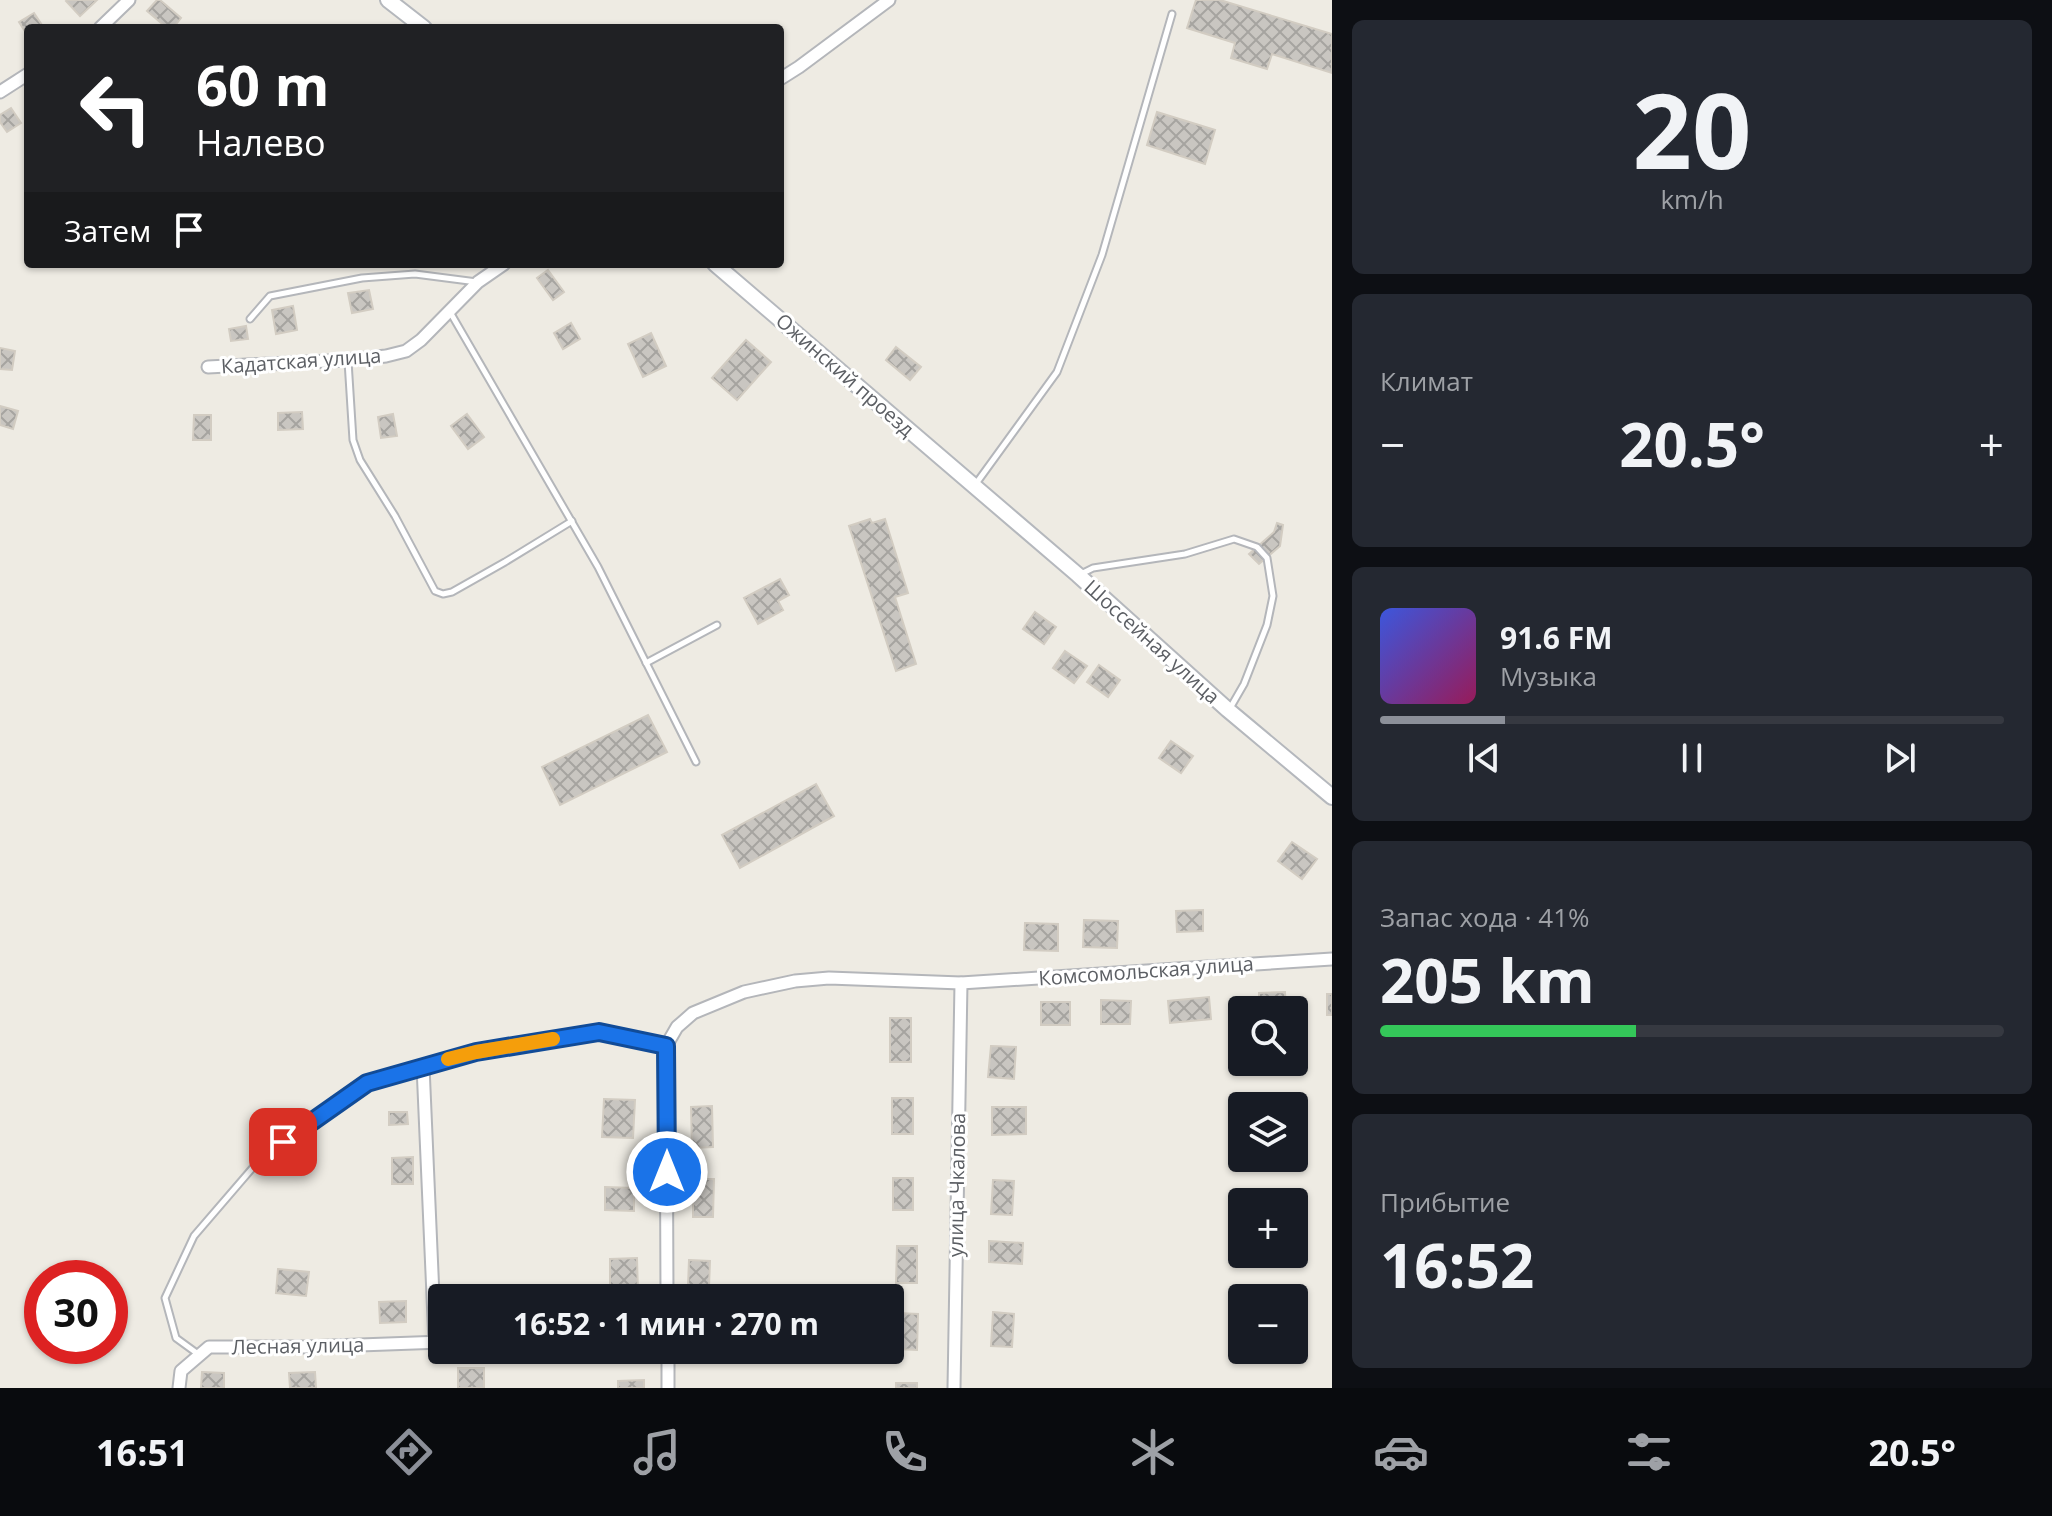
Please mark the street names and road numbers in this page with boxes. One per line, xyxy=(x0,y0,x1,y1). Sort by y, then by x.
street label: Ожинский проезд xyxy=(770,307,921,443)
street label: Кадатская улица xyxy=(220,341,382,380)
street label: Шоссейная улица xyxy=(1079,574,1226,710)
street label: Комсомольская улица xyxy=(1038,950,1254,991)
street label: улица Чкалова xyxy=(942,1113,971,1257)
street label: Лесная улица xyxy=(231,1331,365,1360)

